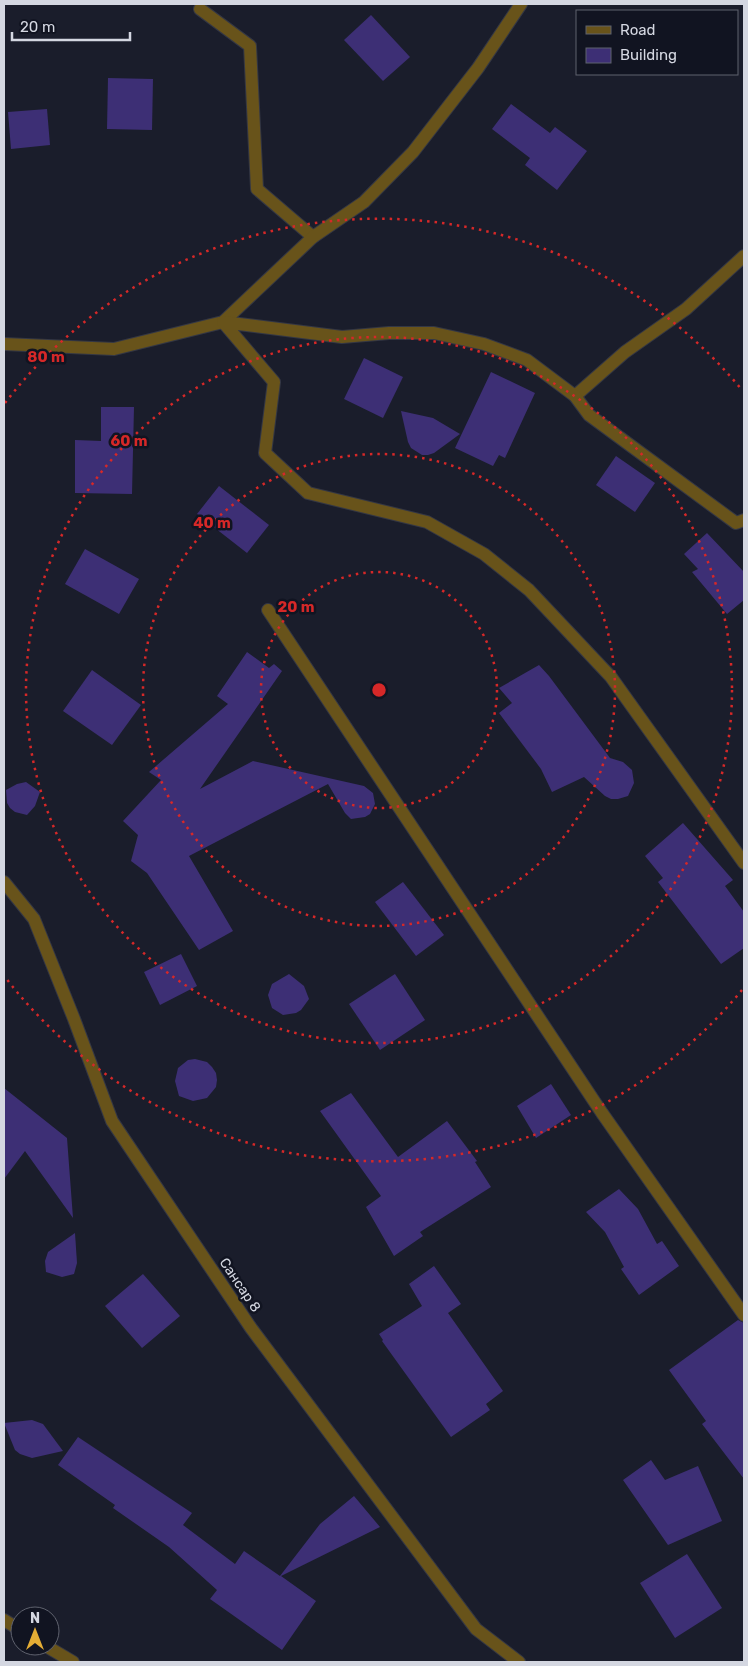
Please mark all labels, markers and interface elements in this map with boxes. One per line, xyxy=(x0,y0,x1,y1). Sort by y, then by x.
scale bar xyxy=(12,10,130,42)
legend xyxy=(576,10,738,75)
text: 20 m xyxy=(20,18,55,36)
text: Road xyxy=(620,21,656,39)
text: Building xyxy=(620,46,677,64)
text: 80 m xyxy=(27,348,65,366)
text: 60 m xyxy=(111,432,147,450)
text: 40 m xyxy=(193,514,231,532)
text: 20 m xyxy=(278,598,314,616)
centre of rings xyxy=(370,681,388,699)
street label: Сансар 8 xyxy=(216,1255,264,1315)
north arrow xyxy=(10,1606,60,1656)
text: N xyxy=(30,1610,40,1627)

